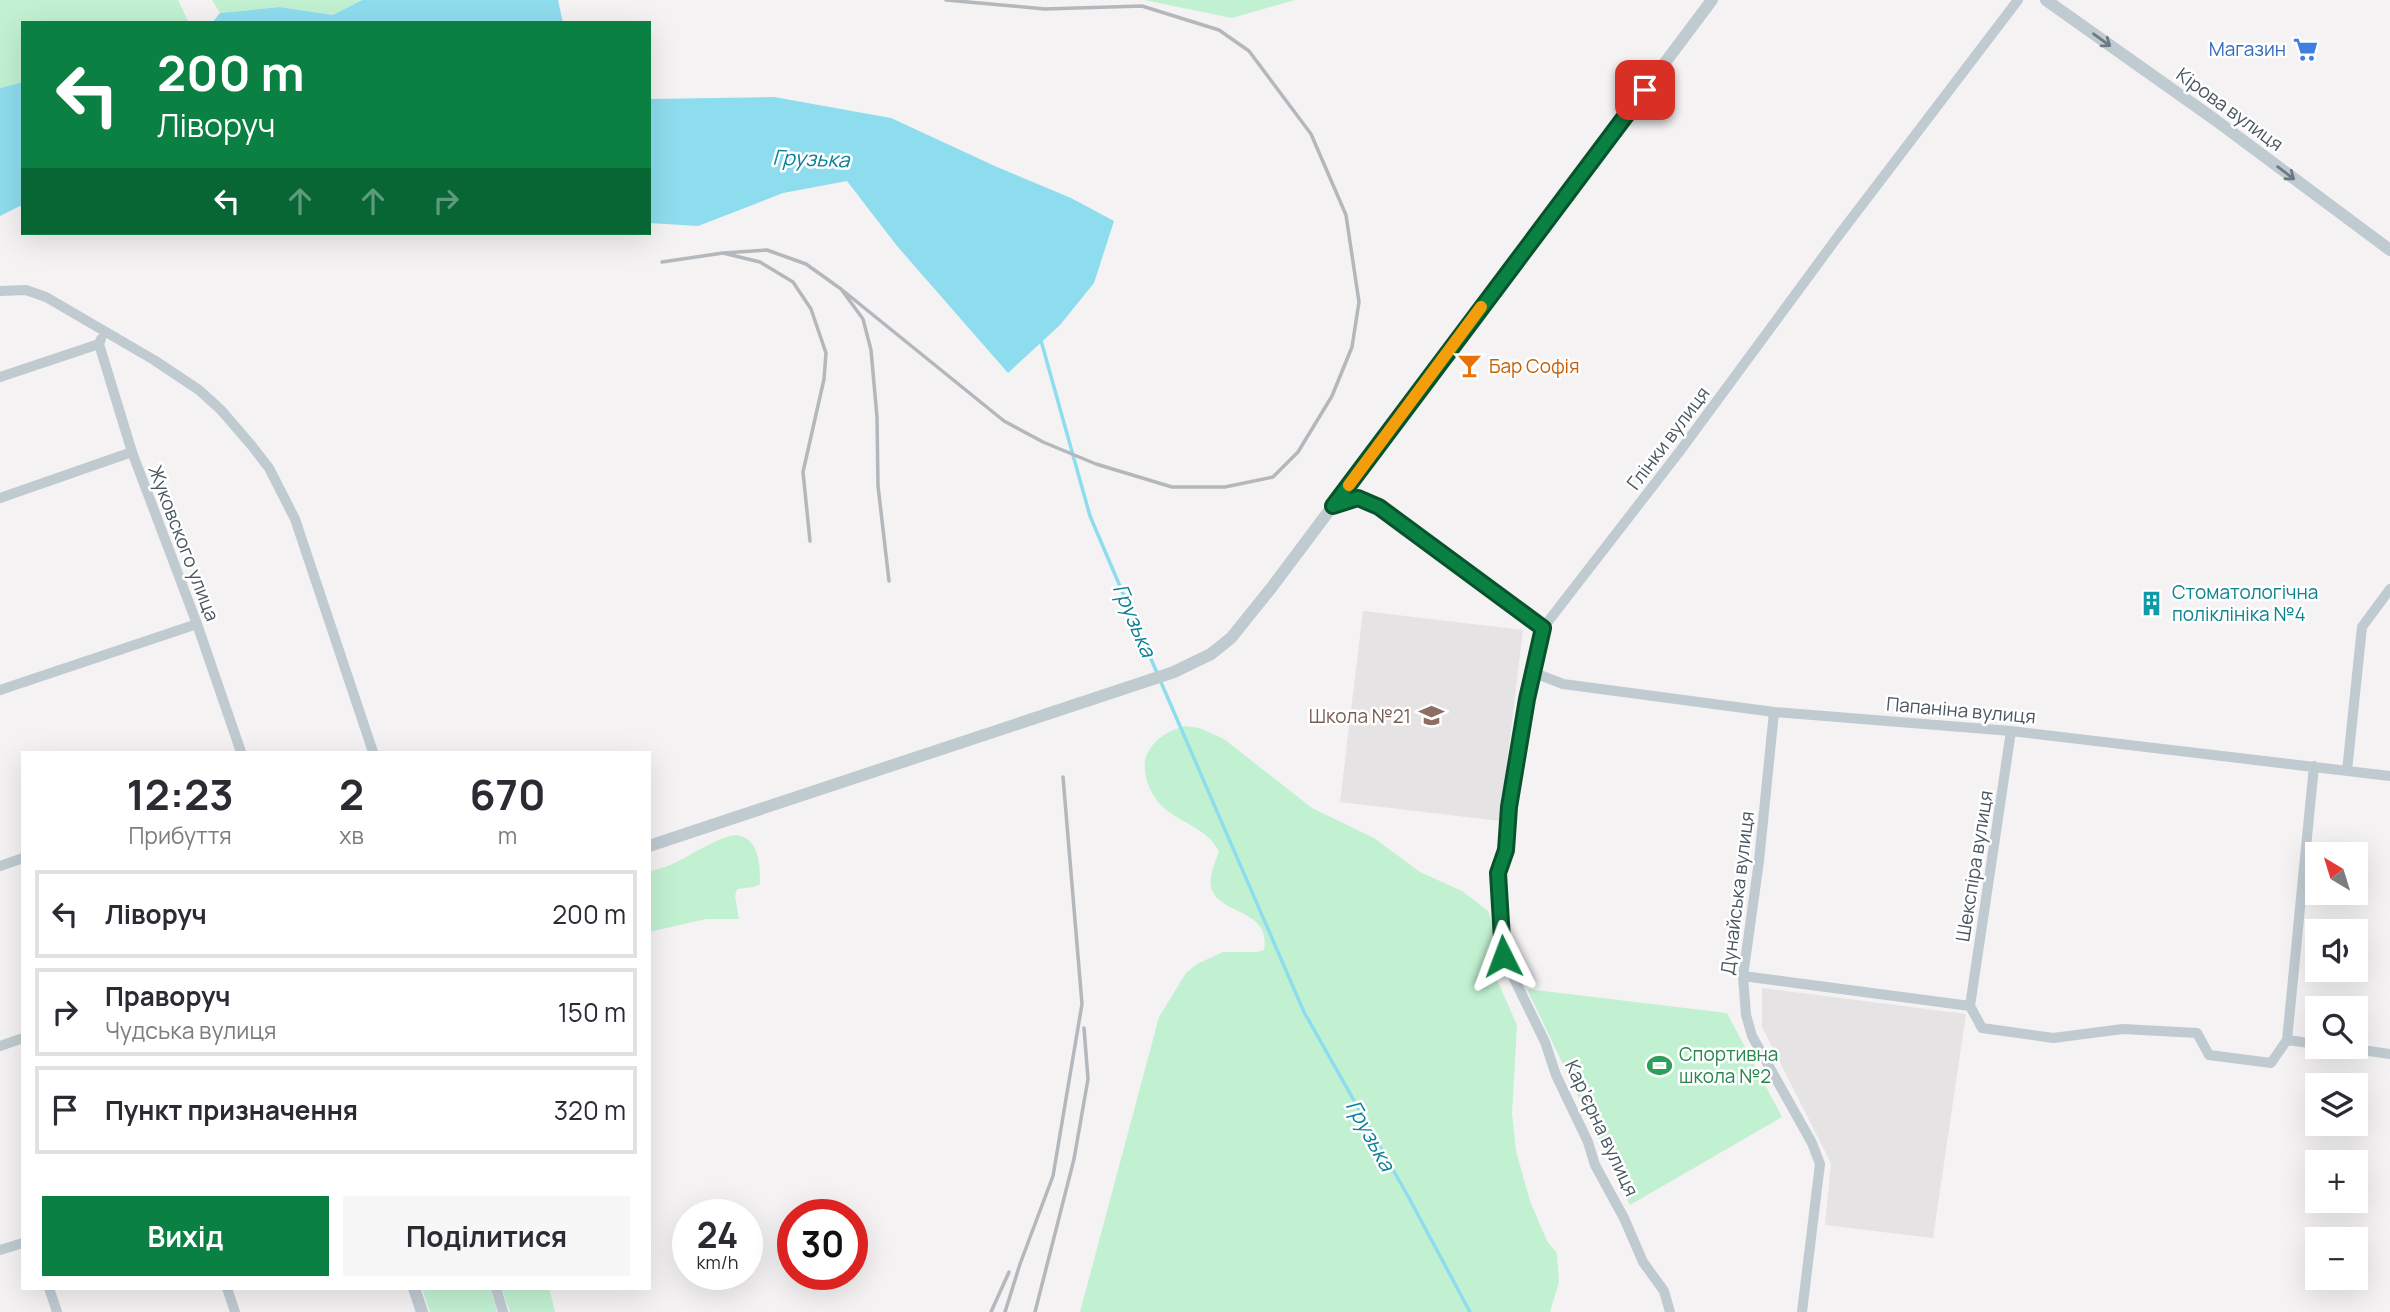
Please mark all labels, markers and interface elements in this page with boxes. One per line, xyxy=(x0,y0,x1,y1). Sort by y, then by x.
one-way arrow xyxy=(2092,32,2111,47)
supermarket icon: Магазин xyxy=(2292,35,2320,63)
place label: Магазин xyxy=(2209,36,2286,62)
text: 200 m xyxy=(157,39,305,106)
icon: left xyxy=(42,49,133,140)
pin xyxy=(1615,60,1675,120)
street label: Кірова вулиця xyxy=(2171,61,2289,157)
icon: arrive xyxy=(1626,71,1664,109)
text: Ліворуч xyxy=(157,103,276,147)
water label: Грузька xyxy=(772,143,851,173)
one-way arrow xyxy=(2276,166,2295,181)
icon: left xyxy=(208,182,246,220)
icon: ahead xyxy=(281,182,319,220)
icon: ahead xyxy=(354,182,392,220)
icon: right xyxy=(427,182,465,220)
bar icon: Бар Софія xyxy=(1455,352,1483,380)
place label: Бар Софія xyxy=(1489,353,1580,379)
street label: Глінки вулиця xyxy=(1621,381,1715,495)
street label: Жуковского улица xyxy=(142,461,226,625)
water label: Грузька xyxy=(1107,579,1163,662)
place label: Стоматологічна поліклініка №4 xyxy=(2172,579,2318,627)
building icon: Стоматологічна поліклініка №4 xyxy=(2138,589,2166,617)
street label: Папаніна вулиця xyxy=(1885,691,2037,729)
school or university icon: Школа №21 xyxy=(1417,702,1445,730)
place label: Школа №21 xyxy=(1309,703,1411,729)
text: 12:23 xyxy=(126,765,234,823)
text: 2 xyxy=(339,765,364,823)
text: 670 xyxy=(469,765,546,823)
street label: Шекспіра вулиця xyxy=(1949,789,1999,943)
street label: Дунайська вулиця xyxy=(1714,810,1760,976)
text: Прибуття xyxy=(128,819,232,851)
text: хв xyxy=(339,819,364,851)
text: m xyxy=(498,819,517,851)
north arrow xyxy=(2305,842,2368,905)
map controls xyxy=(2305,842,2368,1290)
icon: left xyxy=(46,895,84,933)
text: Ліворуч xyxy=(105,896,207,932)
text: 200 m xyxy=(552,896,626,932)
position arrow xyxy=(1466,919,1540,993)
button: sound xyxy=(2305,919,2368,982)
text: Праворуч xyxy=(105,978,230,1014)
icon: right xyxy=(46,993,84,1031)
text: 150 m xyxy=(558,994,626,1030)
button: search xyxy=(2305,996,2368,1059)
text: Чудська вулиця xyxy=(105,1014,276,1046)
place label: Спортивна школа №2 xyxy=(1679,1041,1778,1089)
sports icon: Спортивна школа №2 xyxy=(1645,1051,1673,1079)
street label: Кар’єрна вулиця xyxy=(1559,1056,1645,1200)
button: layers xyxy=(2305,1073,2368,1136)
icon: arrive xyxy=(46,1091,84,1129)
text: Пункт призначення xyxy=(105,1092,358,1128)
text: 320 m xyxy=(554,1092,626,1128)
water label: Грузька xyxy=(1340,1094,1403,1177)
button: + xyxy=(2305,1150,2368,1213)
button: Вихід xyxy=(42,1196,329,1276)
button: Поділитися xyxy=(343,1196,630,1276)
speed limit sign: 30 xyxy=(777,1199,868,1290)
text: 24 xyxy=(697,1211,738,1259)
button: − xyxy=(2305,1227,2368,1290)
text: km/h xyxy=(697,1250,738,1274)

